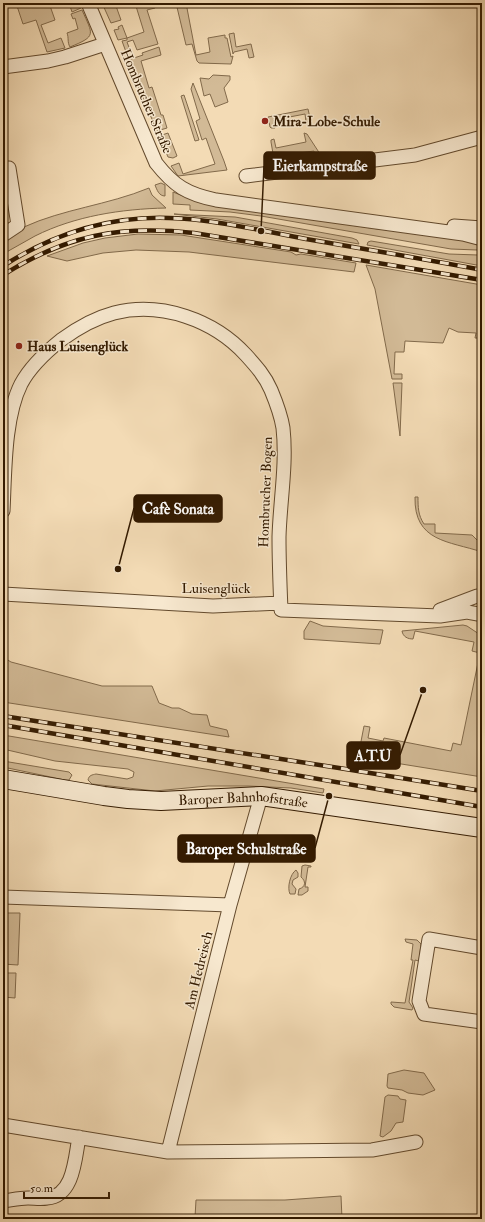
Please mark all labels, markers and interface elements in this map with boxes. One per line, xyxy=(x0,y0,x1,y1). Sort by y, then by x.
street label: Hombrucher Straße xyxy=(117,46,176,156)
place label: Mira-Lobe-Schule xyxy=(272,113,380,130)
marker: Mira-Lobe-Schule xyxy=(260,116,270,126)
callout: Eierkampstraße xyxy=(264,152,375,179)
text: Eierkampstraße xyxy=(272,157,368,177)
place label: Haus Luisenglück xyxy=(27,338,129,356)
marker: Haus Luisenglück xyxy=(14,341,24,351)
street label: Hombrucher Bogen xyxy=(255,436,276,548)
callout: Cafè Sonata xyxy=(134,495,222,522)
text: Cafè Sonata xyxy=(142,500,215,519)
street label: Luisenglück xyxy=(181,580,251,597)
callout: A.T.U xyxy=(347,742,400,769)
text: A.T.U xyxy=(353,747,392,766)
street label: Baroper Bahnhofstraße xyxy=(178,788,309,812)
callout: Baroper Schulstraße xyxy=(178,835,315,862)
text: Baroper Schulstraße xyxy=(185,840,307,860)
street label: Am Hedreisch xyxy=(180,929,216,1012)
scale bar xyxy=(24,1174,109,1200)
text: 50 m xyxy=(30,1181,54,1196)

